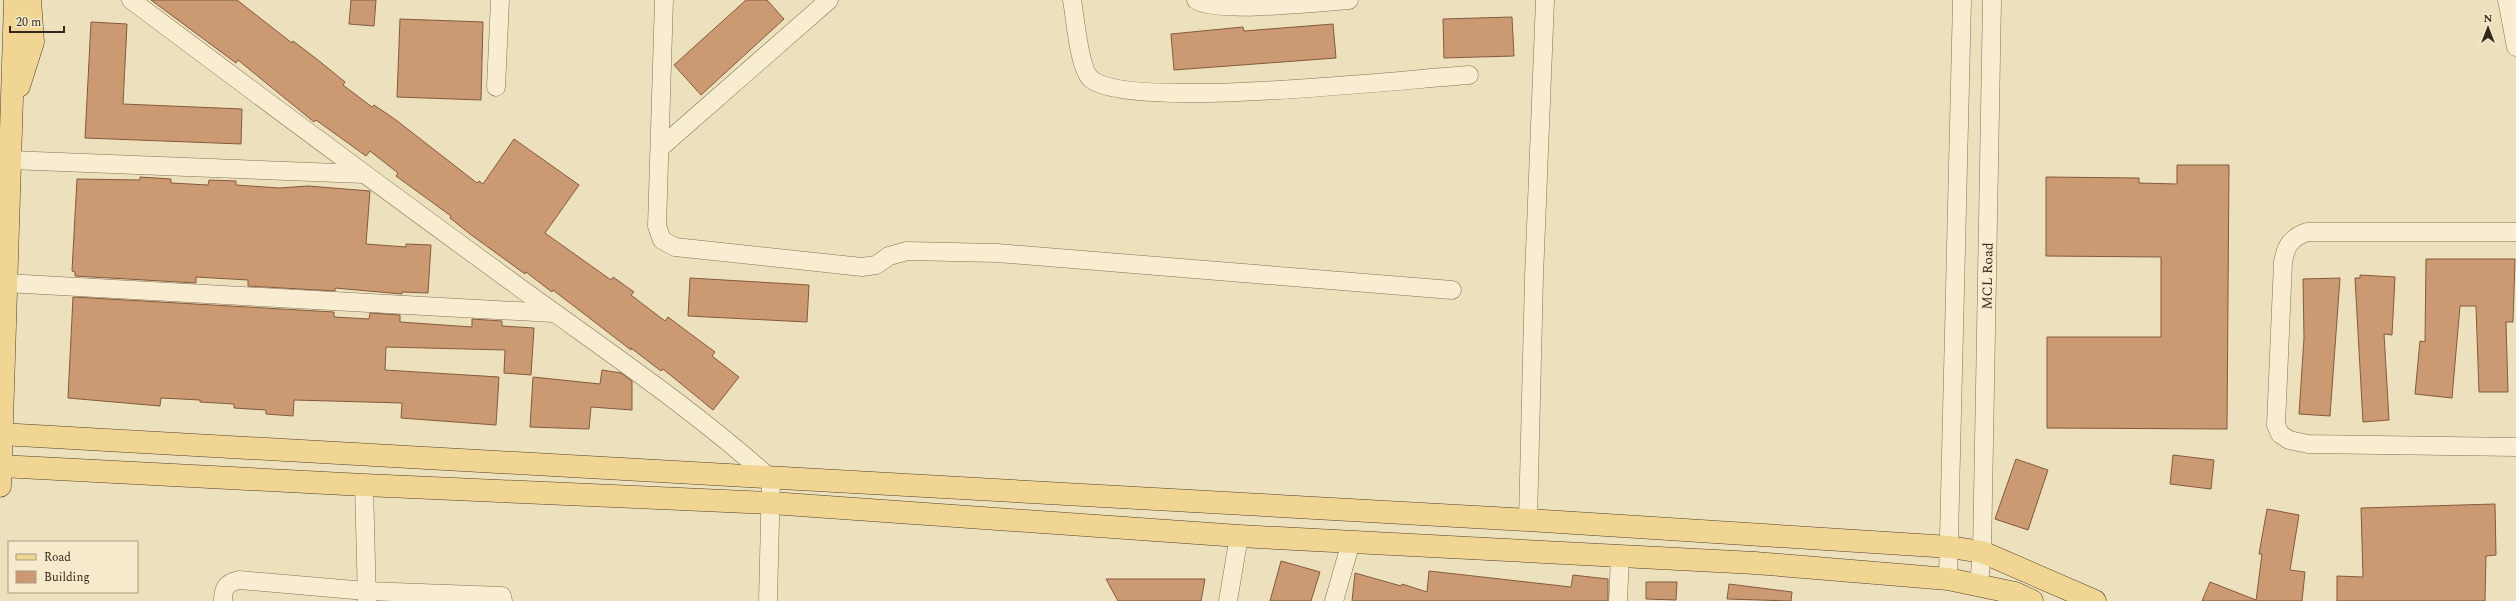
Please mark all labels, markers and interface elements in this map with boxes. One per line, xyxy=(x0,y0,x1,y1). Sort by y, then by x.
scale bar xyxy=(10,8,64,34)
north arrow xyxy=(2468,8,2508,48)
text: N xyxy=(2484,10,2493,27)
text: 20 m xyxy=(16,13,41,32)
street label: MCL Road xyxy=(1976,242,1999,310)
legend xyxy=(8,541,138,593)
text: Road xyxy=(44,548,71,567)
text: Building xyxy=(44,568,90,587)

